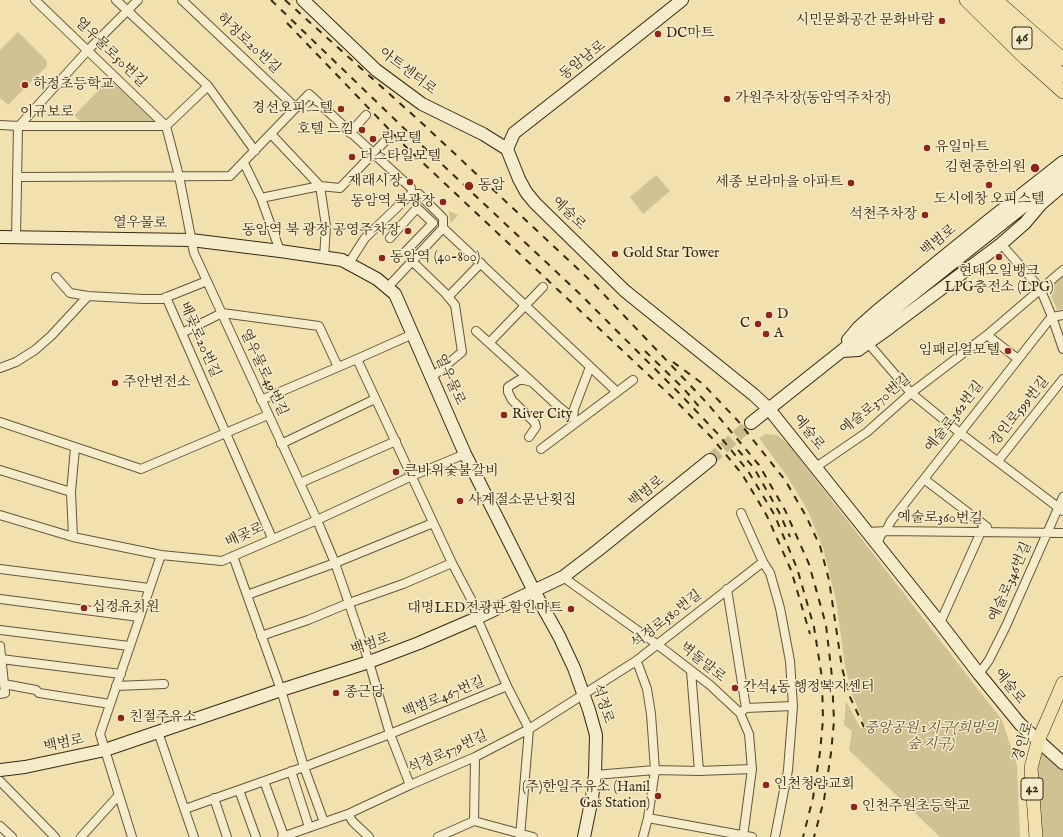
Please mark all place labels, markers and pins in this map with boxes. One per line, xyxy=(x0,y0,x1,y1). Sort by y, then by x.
place label: 시민문화공간 문화바람 xyxy=(796,13,934,29)
marker: 시민문화공간 문화바람 xyxy=(937,16,947,26)
place label: DC마트 xyxy=(666,26,714,42)
marker: DC마트 xyxy=(653,29,663,39)
place label: 하정초등학교 xyxy=(33,77,114,93)
marker: 하정초등학교 xyxy=(20,80,30,90)
place label: 가원주차장(동암역주차장) xyxy=(735,91,891,107)
marker: 가원주차장(동암역주차장) xyxy=(722,94,732,104)
place label: 경선오피스텔 xyxy=(252,101,333,117)
marker: 경선오피스텔 xyxy=(336,104,346,114)
place label: 호텔 느낌 xyxy=(297,122,354,138)
marker: 호텔 느낌 xyxy=(357,125,367,135)
place label: 린모텔 xyxy=(381,131,422,147)
marker: 린모텔 xyxy=(368,134,378,144)
place label: 유일마트 xyxy=(935,140,989,156)
marker: 유일마트 xyxy=(922,143,932,153)
place label: 더스타일모텔 xyxy=(360,149,441,165)
marker: 더스타일모텔 xyxy=(347,152,357,162)
place label: 김현중한의원 xyxy=(945,160,1026,176)
marker: 김현중한의원 xyxy=(1029,162,1041,174)
place label: 재래시장 xyxy=(348,174,402,190)
place label: 세종 보라마을 아파트 xyxy=(715,175,843,191)
marker: 재래시장 xyxy=(405,177,415,187)
place label: 동암 xyxy=(478,178,505,194)
marker: 세종 보라마을 아파트 xyxy=(846,178,856,188)
marker: 동암 xyxy=(463,180,475,192)
marker: 도시에창 오피스텔 xyxy=(984,180,994,190)
place label: 도시에창 오피스텔 xyxy=(933,192,1045,208)
place label: 동암역 북광장 xyxy=(351,194,435,210)
marker: 동암역 북광장 xyxy=(438,197,448,207)
place label: 석천주차장 xyxy=(849,207,917,223)
marker: 석천주차장 xyxy=(920,210,930,220)
place label: 동암역 북 광장 공영주차장 xyxy=(242,223,400,239)
marker: 동암역 북 광장 공영주차장 xyxy=(403,226,413,236)
place label: Gold Star Tower xyxy=(623,246,719,262)
marker: Gold Star Tower xyxy=(610,249,620,259)
place label: 동암역 (40-800) xyxy=(390,250,480,266)
marker: 현대오일뱅크 LPG충전소 (LPG) xyxy=(994,252,1004,262)
marker: 동암역 (40-800) xyxy=(377,253,387,263)
place label: 현대오일뱅크 LPG충전소 (LPG) xyxy=(944,264,1054,296)
place label: D xyxy=(777,307,788,323)
marker: D xyxy=(764,310,774,320)
place label: C xyxy=(740,316,750,332)
marker: C xyxy=(753,319,763,329)
place label: A xyxy=(774,326,783,342)
marker: A xyxy=(761,329,771,339)
place label: 임패리얼모텔 xyxy=(919,343,1000,359)
marker: 임패리얼모텔 xyxy=(1003,346,1013,356)
place label: 주안변전소 xyxy=(123,375,191,391)
marker: 주안변전소 xyxy=(110,378,120,388)
place label: River City xyxy=(512,407,572,423)
marker: River City xyxy=(499,410,509,420)
place label: 큰바위숯불갈비 xyxy=(404,464,499,480)
marker: 큰바위숯불갈비 xyxy=(391,467,401,477)
place label: 사계절소문난횟집 xyxy=(468,493,576,509)
marker: 사계절소문난횟집 xyxy=(455,496,465,506)
place label: 십정유치원 xyxy=(92,600,160,616)
place label: 대명LED전광판 할인마트 xyxy=(407,601,563,617)
marker: 십정유치원 xyxy=(79,603,89,613)
marker: 대명LED전광판 할인마트 xyxy=(566,604,576,614)
place label: 간석4동 행정복지센터 xyxy=(743,680,875,696)
marker: 간석4동 행정복지센터 xyxy=(730,683,740,693)
place label: 종근당 xyxy=(344,685,385,701)
marker: 종근당 xyxy=(331,688,341,698)
place label: 친절주유소 xyxy=(129,710,197,726)
marker: 친절주유소 xyxy=(116,713,126,723)
place label: 인천청암교회 xyxy=(774,777,855,793)
place label: (주)한일주유소 (Hanil Gas Station) xyxy=(522,780,650,812)
marker: 인천청암교회 xyxy=(761,780,771,790)
marker: (주)한일주유소 (Hanil Gas Station) xyxy=(653,791,663,801)
place label: 인천주원초등학교 xyxy=(862,799,970,815)
marker: 인천주원초등학교 xyxy=(849,802,859,812)

